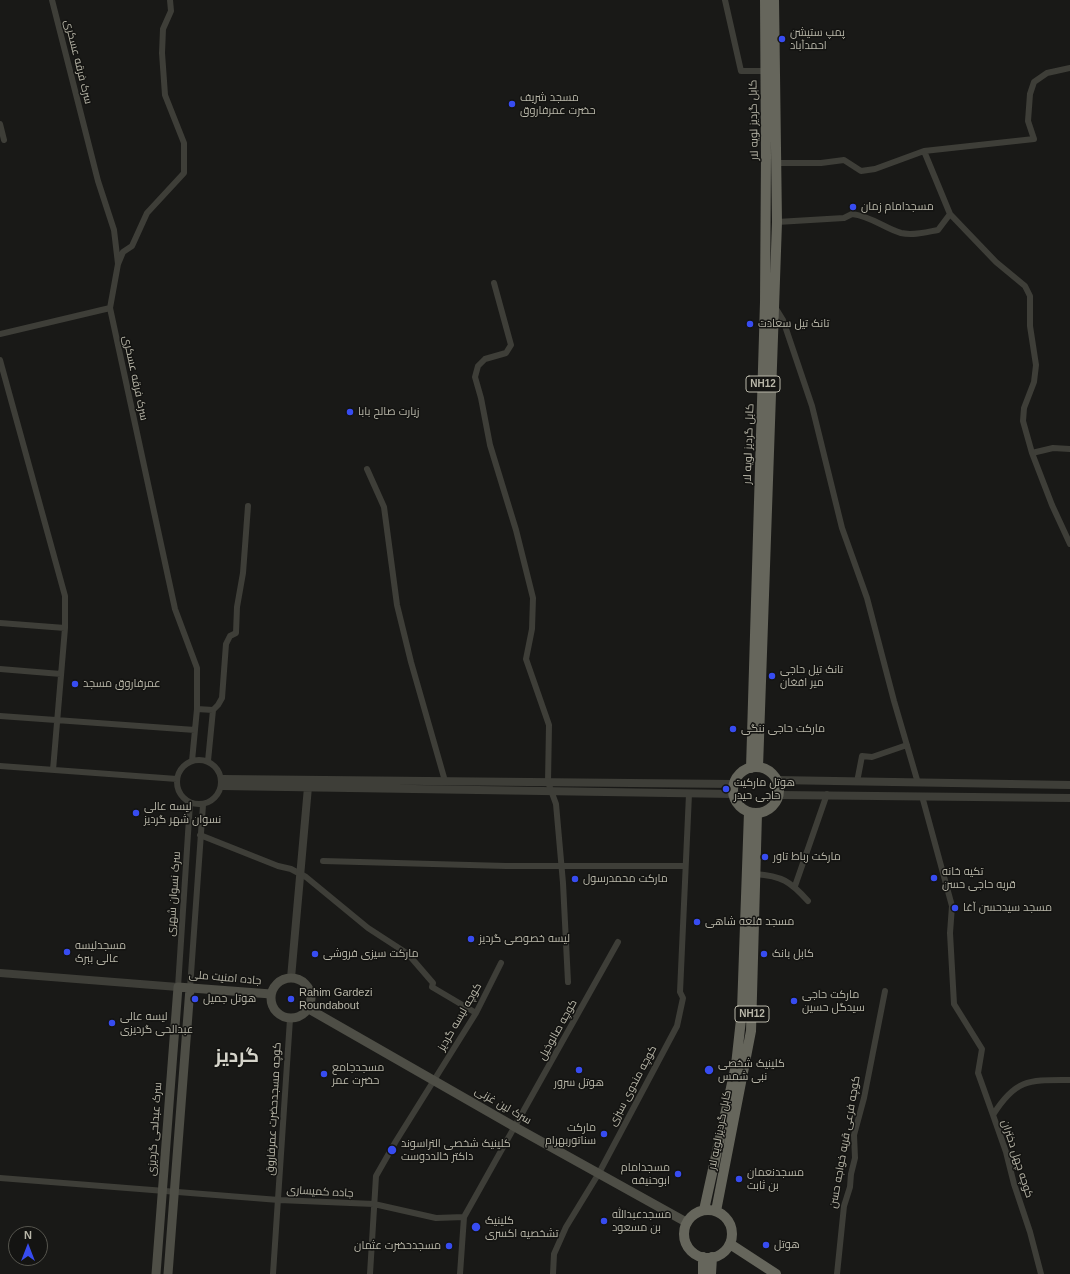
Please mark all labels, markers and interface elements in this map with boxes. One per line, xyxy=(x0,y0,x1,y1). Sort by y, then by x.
street label: سرک فرقه عسکری xyxy=(61,19,95,105)
place label: پمپ ستیشن احمدآباد xyxy=(790,26,845,52)
marker: پمپ ستیشن احمدآباد xyxy=(777,34,787,44)
street label: کابل گردیز لویه لار xyxy=(747,79,761,161)
place label: مسجد شریف حضرت عمرفاروق xyxy=(520,91,596,117)
marker: مسجد شریف حضرت عمرفاروق xyxy=(507,99,517,109)
place label: مسجدامام زمان xyxy=(861,200,934,214)
marker: مسجدامام زمان xyxy=(848,202,858,212)
place label: تانک تیل سعادت xyxy=(758,317,829,331)
marker: تانک تیل سعادت xyxy=(745,319,755,329)
street label: سرک فرقه عسکری xyxy=(120,334,150,422)
road number: NH12 xyxy=(746,376,780,392)
street label: کابل گردیز لویه لار xyxy=(741,403,757,485)
place label: زیارت صالح بابا xyxy=(358,405,419,419)
marker: زیارت صالح بابا xyxy=(345,407,355,417)
place label: تانک تیل حاجی میر افغان xyxy=(780,663,843,689)
marker: تانک تیل حاجی میر افغان xyxy=(767,671,777,681)
place label: عمرفاروق مسجد xyxy=(83,677,161,691)
marker: عمرفاروق مسجد xyxy=(70,679,80,689)
place label: مارکت حاجی ننگی xyxy=(741,722,825,736)
marker: مارکت حاجی ننگی xyxy=(728,724,738,734)
place label: هوتل مارکیت حاجی حیدر xyxy=(734,776,795,802)
marker: هوتل مارکیت حاجی حیدر xyxy=(721,784,731,794)
place label: لیسه عالی نسوان شهر گردیز xyxy=(144,800,221,826)
marker: لیسه عالی نسوان شهر گردیز xyxy=(131,808,141,818)
place label: مارکت رباط تاور xyxy=(773,850,841,864)
street label: سرک نسوان شهری xyxy=(164,851,184,937)
marker: مارکت رباط تاور xyxy=(760,852,770,862)
place label: تکیه خانه قریه حاجی حسن xyxy=(942,865,1016,891)
place label: مارکت محمدرسول xyxy=(583,872,668,886)
marker: تکیه خانه قریه حاجی حسن xyxy=(929,873,939,883)
marker: مارکت محمدرسول xyxy=(570,874,580,884)
place label: مسجد سیدحسن آغا xyxy=(963,901,1052,915)
marker: مسجد سیدحسن آغا xyxy=(950,903,960,913)
place label: مسجد قلعه شاهی xyxy=(705,915,794,929)
marker: مسجد قلعه شاهی xyxy=(692,917,702,927)
place label: لیسه خصوصی گردیز xyxy=(479,932,570,946)
marker: لیسه خصوصی گردیز xyxy=(466,934,476,944)
place label: مسجدلیسه عالی ببرک xyxy=(75,939,126,965)
marker: مسجدلیسه عالی ببرک xyxy=(62,947,72,957)
place label: مارکت سیزی فروشی xyxy=(323,947,418,961)
place label: کابل بانک xyxy=(772,947,814,961)
marker: مارکت سیزی فروشی xyxy=(310,949,320,959)
marker: کابل بانک xyxy=(759,949,769,959)
street label: جاده امنیت ملی xyxy=(188,968,262,988)
street label: کوچه لیسه گردیز xyxy=(435,981,485,1053)
place label: Rahim Gardezi Roundabout xyxy=(299,986,372,1012)
place label: مارکت حاجی سیدگل حسین xyxy=(802,988,865,1014)
place label: هوتل جمیل xyxy=(203,992,256,1006)
marker: هوتل جمیل xyxy=(190,994,200,1004)
marker: Rahim Gardezi Roundabout xyxy=(286,994,296,1004)
marker: مارکت حاجی سیدگل حسین xyxy=(789,996,799,1006)
street label: کوچه صالوخیل xyxy=(536,997,580,1063)
road number: NH12 xyxy=(735,1006,769,1022)
place label: لیسه عالی عبدالحی گردیزی xyxy=(120,1010,193,1036)
marker: لیسه عالی عبدالحی گردیزی xyxy=(107,1018,117,1028)
street label: کوچه مسجدحضرت عمرفاروق xyxy=(264,1042,284,1176)
street label: کوچه مندوی سبزی xyxy=(606,1043,660,1129)
district label: گردیز xyxy=(215,1046,259,1068)
place label: کلینیک شخصی نبی شمس xyxy=(718,1057,785,1083)
place label: مسجدجامع حضرت عمر xyxy=(332,1061,384,1087)
marker: کلینیک شخصی نبی شمس xyxy=(703,1064,715,1076)
marker: هوتل سرور xyxy=(574,1065,584,1075)
marker: مسجدجامع حضرت عمر xyxy=(319,1069,329,1079)
street label: کوچه فرعی قریه خواجه حسن xyxy=(827,1075,863,1209)
place label: هوتل سرور xyxy=(554,1076,604,1090)
street label: سرک عبدلحی گردیزی xyxy=(145,1082,165,1176)
street label: سرک لین غزنی xyxy=(472,1084,534,1128)
street label: کابل گردیز لویه لار xyxy=(706,1089,734,1171)
street label: کوچه چهل دختران xyxy=(998,1118,1036,1200)
place label: مارکت سناتوربهرام xyxy=(545,1121,596,1147)
marker: مارکت سناتوربهرام xyxy=(599,1129,609,1139)
place label: کلینیک شخصی التراسوند داکتر خالددوست xyxy=(401,1137,511,1163)
marker: کلینیک شخصی التراسوند داکتر خالددوست xyxy=(386,1144,398,1156)
place label: مسجدامام ابوحنیفه xyxy=(621,1161,670,1187)
place label: مسجدنعمان بن ثابت xyxy=(747,1166,804,1192)
marker: مسجدامام ابوحنیفه xyxy=(673,1169,683,1179)
marker: مسجدنعمان بن ثابت xyxy=(734,1174,744,1184)
street label: جاده کمیساری xyxy=(286,1184,354,1200)
place label: مسجدعبدالله بن مسعود xyxy=(612,1208,671,1234)
place label: کلینیک تشخصیه اکسری xyxy=(485,1214,558,1240)
marker: مسجدعبدالله بن مسعود xyxy=(599,1216,609,1226)
marker: کلینیک تشخصیه اکسری xyxy=(470,1221,482,1233)
north arrow xyxy=(8,1226,48,1266)
text: N xyxy=(24,1229,32,1241)
place label: هوتل xyxy=(774,1238,800,1252)
place label: مسجدحضرت عثمان xyxy=(354,1239,441,1253)
marker: هوتل xyxy=(761,1240,771,1250)
marker: مسجدحضرت عثمان xyxy=(444,1241,454,1251)

